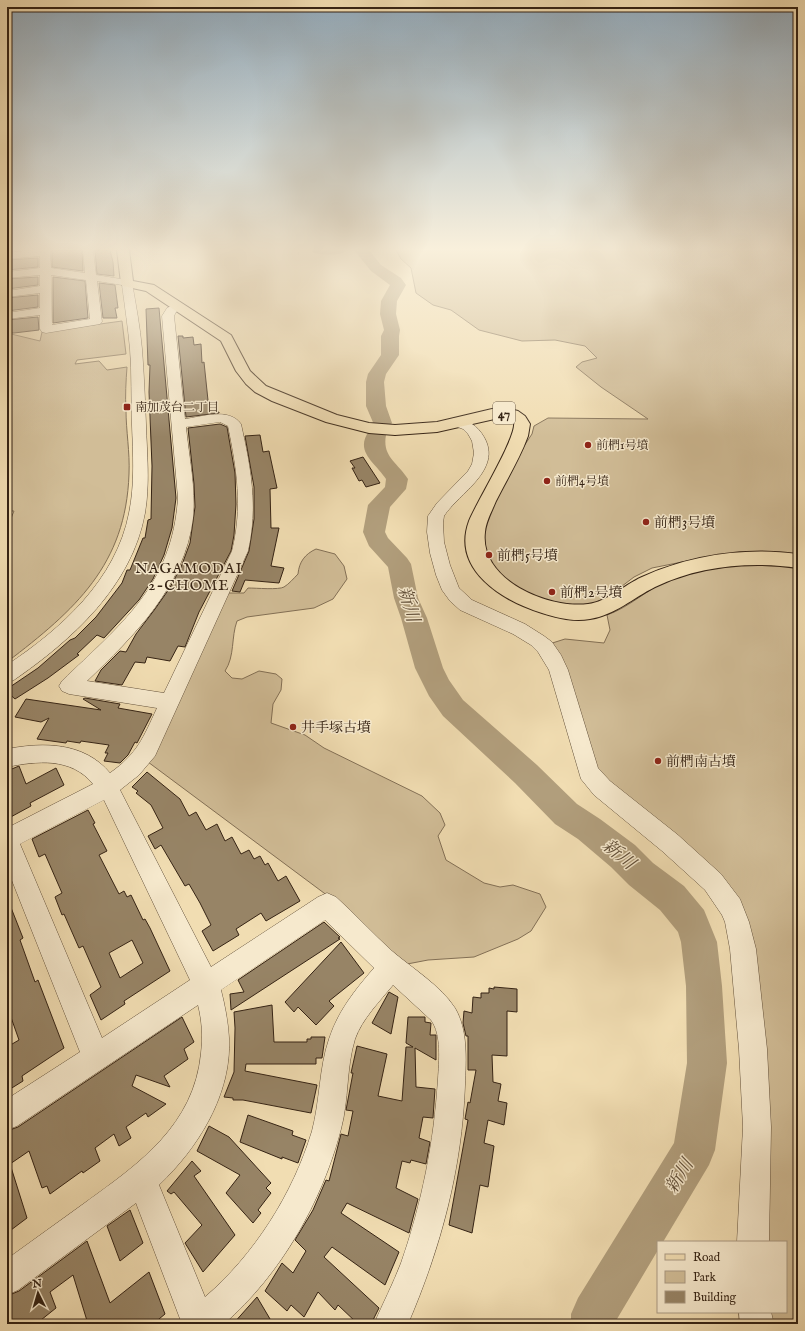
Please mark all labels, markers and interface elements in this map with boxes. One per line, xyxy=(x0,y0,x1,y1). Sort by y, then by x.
place label: 南加茂台二丁目 xyxy=(135,400,219,415)
marker: 南加茂台二丁目 xyxy=(122,402,132,412)
road number: 47 xyxy=(493,402,515,424)
place label: 前椚1号墳 xyxy=(596,438,648,453)
marker: 前椚1号墳 xyxy=(583,440,593,450)
place label: 前椚4号墳 xyxy=(555,474,609,489)
marker: 前椚4号墳 xyxy=(542,476,552,486)
place label: 前椚3号墳 xyxy=(654,514,715,532)
marker: 前椚3号墳 xyxy=(641,517,651,527)
place label: 前椚5号墳 xyxy=(497,547,558,565)
marker: 前椚5号墳 xyxy=(484,550,494,560)
district label: NAGAMODAI 2-CHOME xyxy=(135,559,243,595)
water label: 新川 xyxy=(392,584,424,627)
place label: 前椚2号墳 xyxy=(560,584,623,602)
marker: 前椚2号墳 xyxy=(547,587,557,597)
place label: 井手塚古墳 xyxy=(301,719,371,737)
marker: 井手塚古墳 xyxy=(288,722,298,732)
place label: 前椚南古墳 xyxy=(666,753,736,771)
marker: 前椚南古墳 xyxy=(653,756,663,766)
water label: 新川 xyxy=(597,835,641,877)
water label: 新川 xyxy=(661,1154,700,1198)
legend xyxy=(657,1241,787,1313)
text: Road xyxy=(693,1250,721,1265)
text: Park xyxy=(693,1270,716,1285)
north arrow xyxy=(18,1273,58,1313)
text: N xyxy=(31,1277,43,1292)
text: Building xyxy=(693,1290,737,1305)

